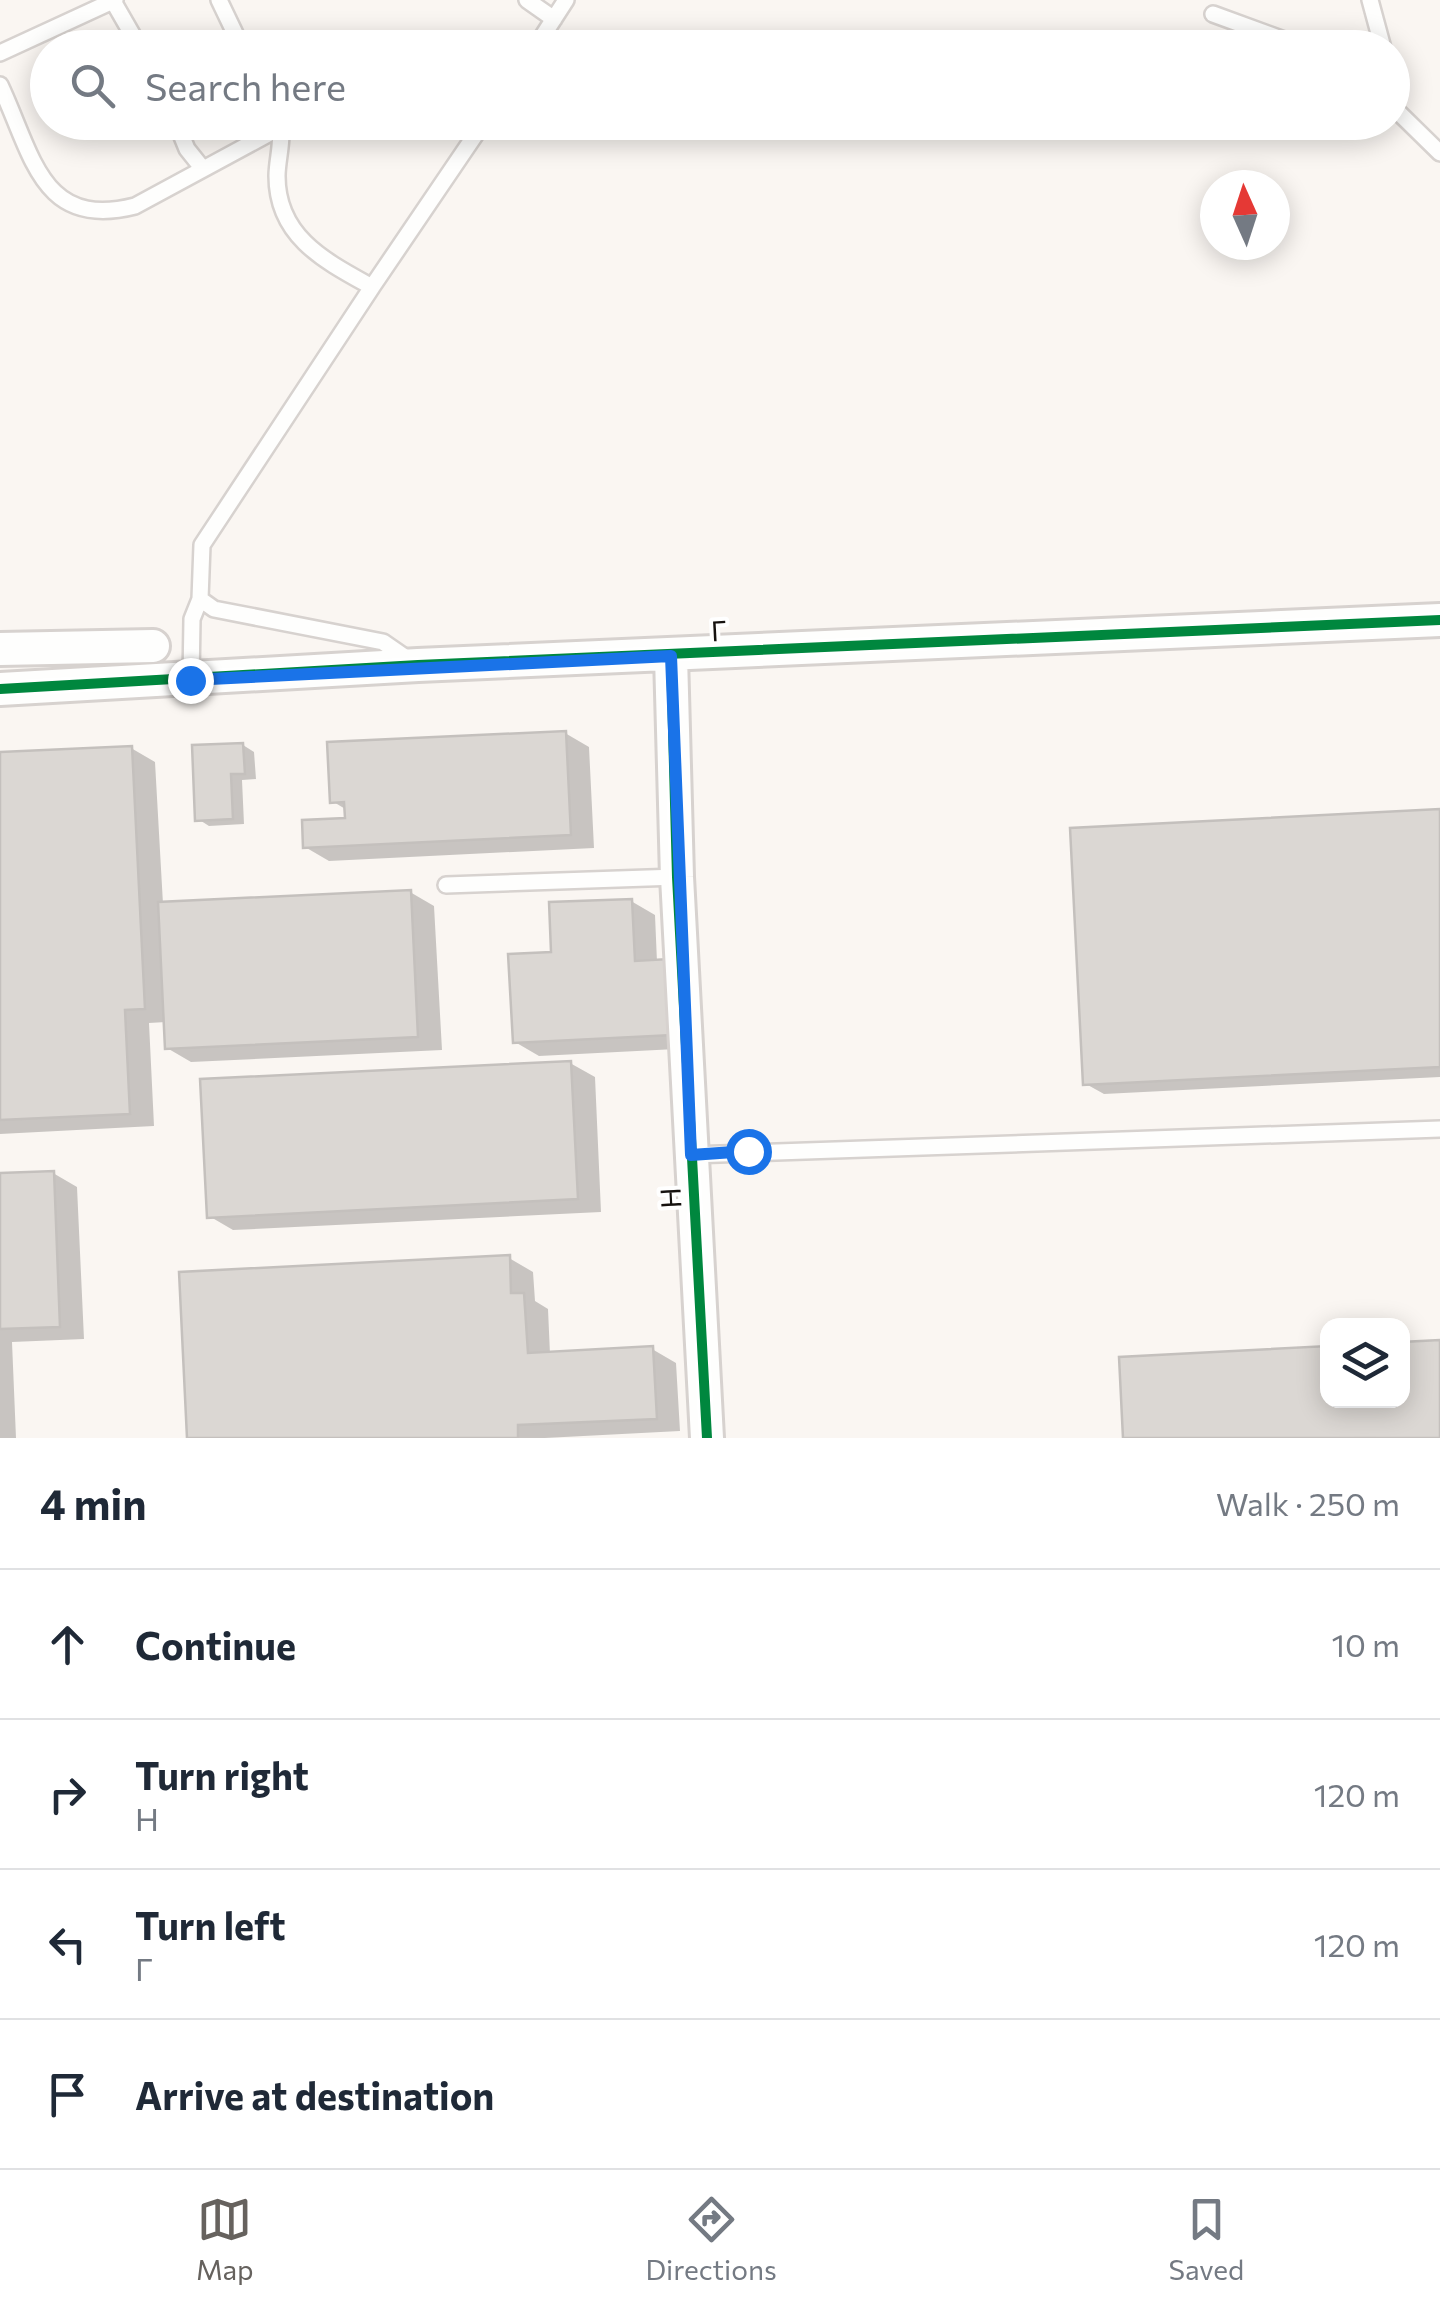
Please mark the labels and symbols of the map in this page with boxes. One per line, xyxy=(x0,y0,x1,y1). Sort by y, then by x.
north arrow xyxy=(1200,170,1290,260)
street label: Γ xyxy=(710,613,728,647)
route end xyxy=(168,658,214,704)
route start xyxy=(726,1129,772,1175)
street label: Η xyxy=(652,1187,688,1209)

